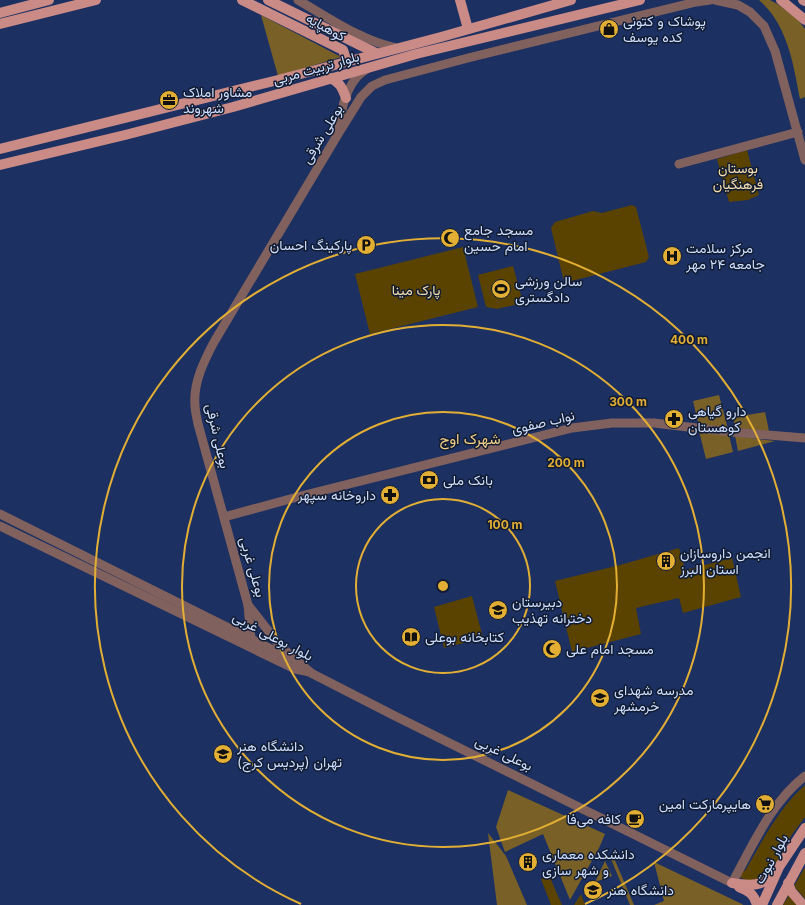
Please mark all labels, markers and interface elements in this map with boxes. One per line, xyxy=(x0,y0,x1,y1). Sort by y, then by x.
street label: کوهپایه xyxy=(303,9,349,46)
place label: پوشاک و کتونی کده یوسف xyxy=(623,12,706,46)
shop icon: پوشاک و کتونی کده یوسف xyxy=(598,18,620,40)
street label: بلوار تربیت مربی xyxy=(271,47,361,89)
place label: مشاور املاک شهروند xyxy=(183,83,252,117)
office icon: مشاور املاک شهروند xyxy=(158,89,180,111)
street label: بوعلی شرقی xyxy=(297,101,347,167)
park label: بوستان فرهنگیان xyxy=(713,159,763,193)
place label: مسجد جامع امام حسین xyxy=(464,221,533,255)
mosque icon: مسجد جامع امام حسین xyxy=(439,227,461,249)
parking icon: پارکینگ احسان xyxy=(355,234,377,256)
place label: پارکینگ احسان xyxy=(270,236,352,255)
place label: مرکز سلامت جامعه ۲۴ مهر xyxy=(685,239,765,273)
hospital icon: مرکز سلامت جامعه ۲۴ مهر xyxy=(661,245,683,267)
place label: سالن ورزشی دادگستری xyxy=(515,272,582,306)
sports icon: سالن ورزشی دادگستری xyxy=(490,278,512,300)
park label: پارک مینا xyxy=(392,281,440,300)
text: 400 m xyxy=(670,332,708,347)
text: 300 m xyxy=(609,394,647,409)
street label: بوعلی شرقی xyxy=(202,402,234,470)
place label: دارو گیاهی کوهستان xyxy=(688,402,747,436)
street label: نواب صفوی xyxy=(510,406,576,438)
pharmacy icon: دارو گیاهی کوهستان xyxy=(663,408,685,430)
district label: شهرک اوج xyxy=(439,429,501,450)
text: 200 m xyxy=(547,455,585,470)
bank icon: بانک ملی xyxy=(418,469,440,491)
place label: بانک ملی xyxy=(443,471,493,489)
pharmacy icon: داروخانه سپهر xyxy=(379,484,401,506)
place label: داروخانه سپهر xyxy=(297,486,376,505)
text: 100 m xyxy=(487,517,523,532)
street label: بوعلی غربی xyxy=(236,535,270,599)
place label: انجمن داروسازان استان البرز xyxy=(679,544,771,578)
building icon: انجمن داروسازان استان البرز xyxy=(655,550,677,572)
centre of rings xyxy=(436,579,450,593)
place label: دبیرستان دخترانه تهذیب xyxy=(512,593,592,627)
school or university icon: دبیرستان دخترانه تهذیب xyxy=(487,599,509,621)
street label: بلوار بوعلی غربی xyxy=(230,607,316,665)
library icon: کتابخانه بوعلی xyxy=(400,626,422,648)
place label: کتابخانه بوعلی xyxy=(425,628,504,646)
mosque icon: مسجد امام علی xyxy=(541,638,563,660)
place label: مسجد امام علی xyxy=(566,640,654,658)
place label: مدرسه شهدای خرمشهر xyxy=(613,681,693,715)
school or university icon: مدرسه شهدای خرمشهر xyxy=(589,687,611,709)
street label: بوعلی غربی xyxy=(472,731,536,775)
place label: دانشگاه هنر تهران (پردیس کرج) xyxy=(236,737,342,773)
school or university icon: دانشگاه هنر تهران (پردیس کرج) xyxy=(212,743,234,765)
supermarket icon: هایپرمارکت امین xyxy=(754,793,776,815)
place label: هایپرمارکت امین xyxy=(659,795,751,814)
cafe icon: کافه می‌فا xyxy=(624,808,646,830)
place label: کافه می‌فا xyxy=(567,810,621,828)
street label: بلوار نبوت xyxy=(750,831,792,887)
place label: دانشکده معماری و شهر سازی xyxy=(542,845,635,879)
building icon: دانشکده معماری و شهر سازی xyxy=(517,851,539,873)
school or university icon: دانشگاه هنر xyxy=(582,879,604,901)
place label: دانشگاه هنر xyxy=(606,881,674,899)

